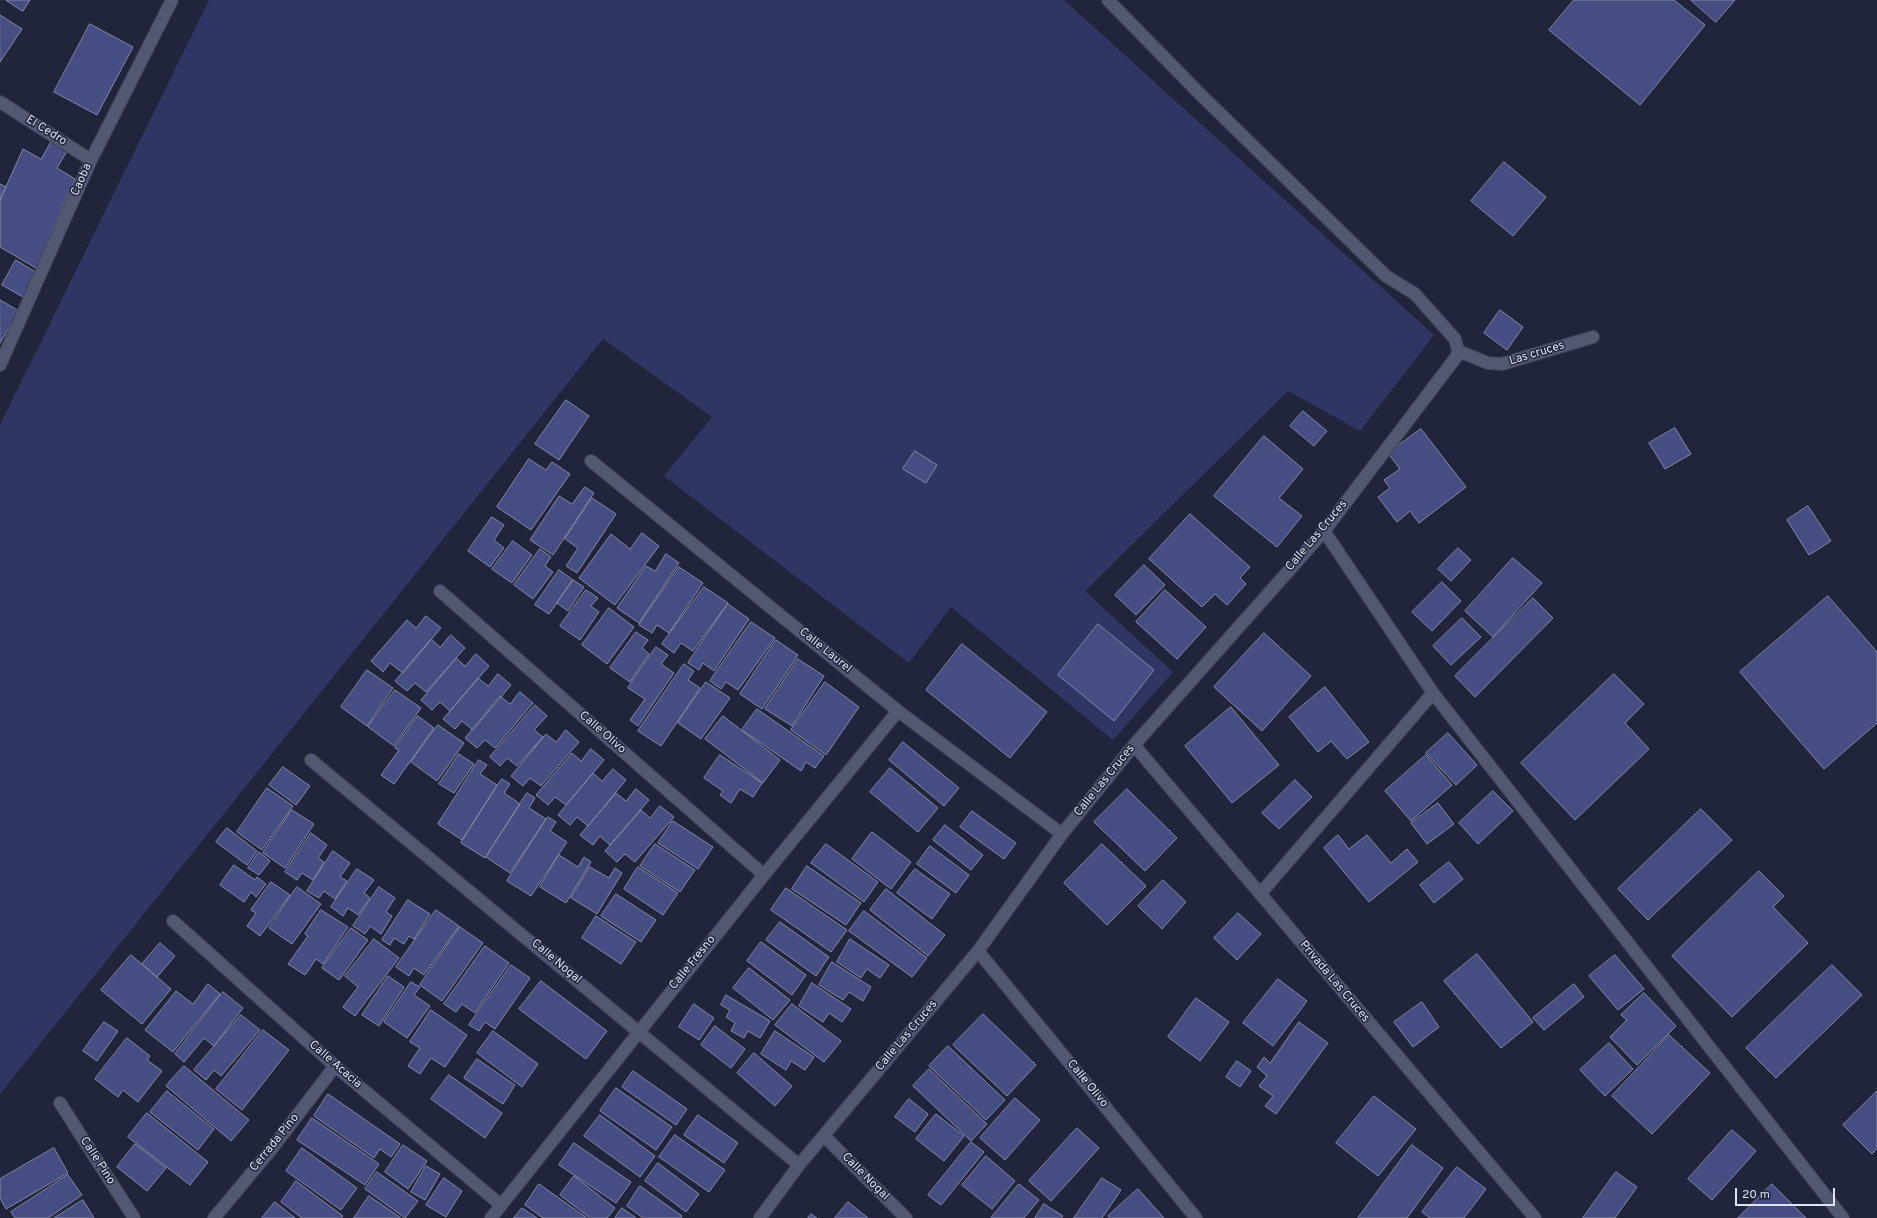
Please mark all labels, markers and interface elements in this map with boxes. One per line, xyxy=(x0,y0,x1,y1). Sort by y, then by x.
street label: El Cedro xyxy=(23,113,69,149)
street label: Caoba xyxy=(68,161,96,199)
street label: Las cruces xyxy=(1508,339,1566,369)
street label: Calle Las Cruces xyxy=(1283,498,1351,574)
street label: Calle Laurel xyxy=(796,625,854,677)
street label: Calle Olivo xyxy=(576,709,628,757)
street label: Calle Las Cruces xyxy=(1072,742,1138,820)
street label: Calle Fresno xyxy=(667,933,719,993)
street label: Calle Nogal xyxy=(528,937,584,987)
street label: Privada Las Cruces xyxy=(1296,938,1372,1026)
street label: Calle Las Cruces xyxy=(873,998,941,1074)
street label: Calle Acacia xyxy=(306,1038,364,1092)
street label: Calle Olivo xyxy=(1063,1057,1111,1111)
street label: Cerrada Pino xyxy=(247,1111,303,1175)
street label: Calle Pino xyxy=(76,1134,118,1188)
street label: Calle Nogal xyxy=(838,1150,892,1204)
scale bar xyxy=(1737,1180,1837,1206)
text: 20 m xyxy=(1742,1187,1770,1203)

